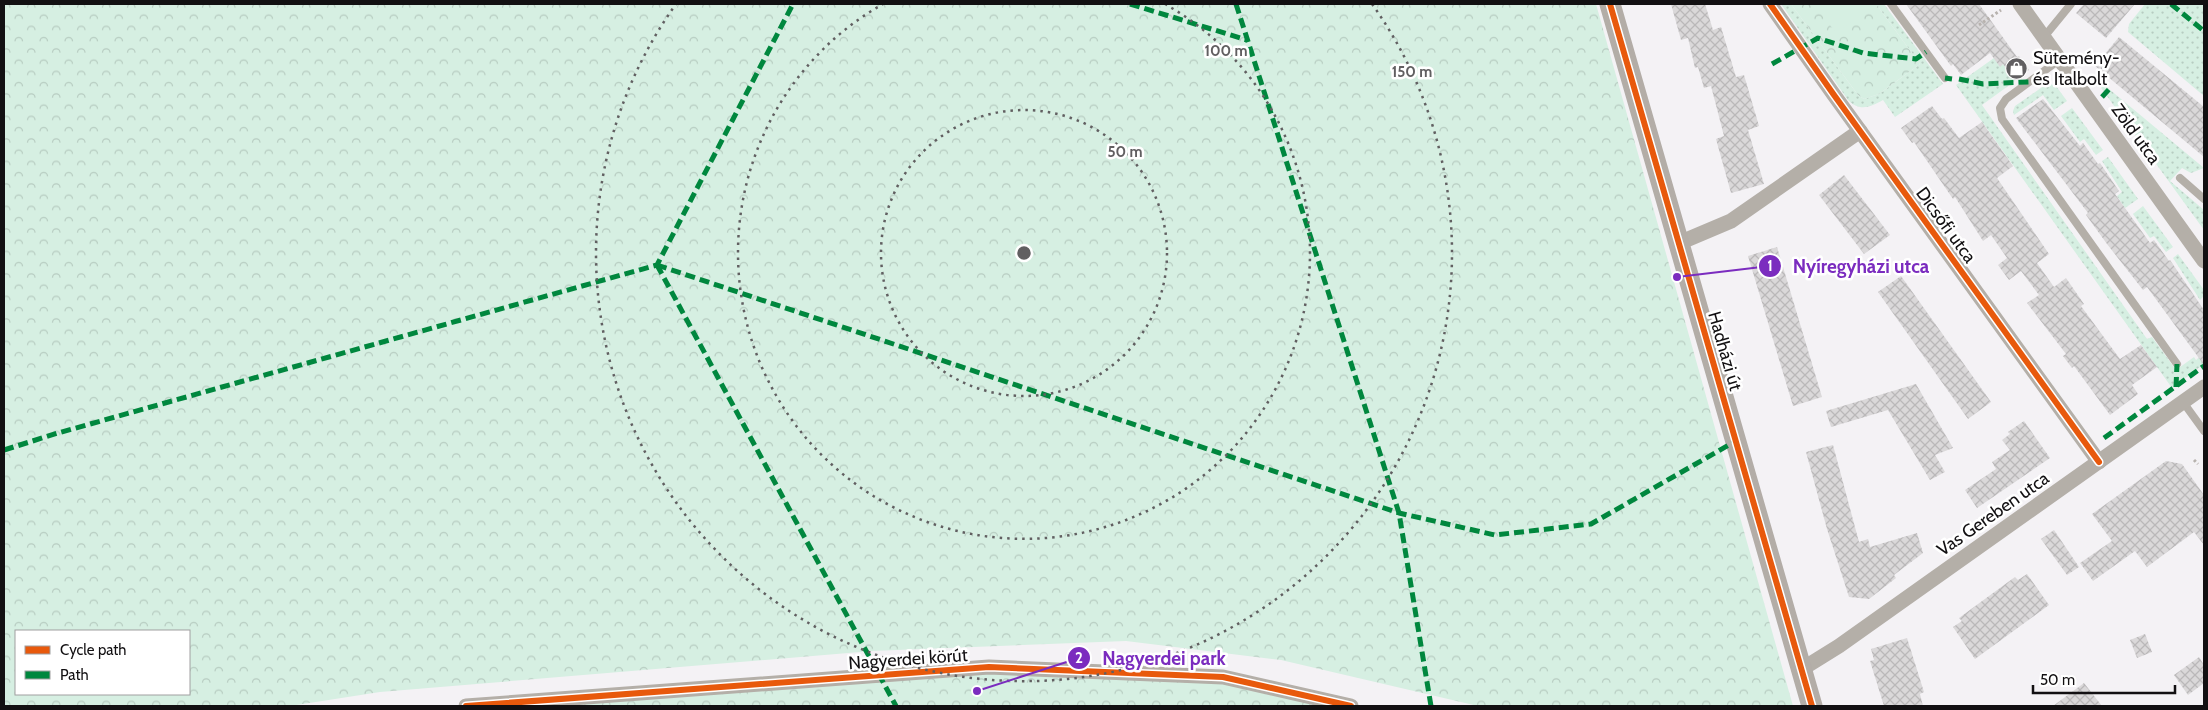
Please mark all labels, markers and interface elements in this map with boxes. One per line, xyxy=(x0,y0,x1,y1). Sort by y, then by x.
text: 100 m xyxy=(1204,42,1248,60)
place label: Sütemény- és Italbolt xyxy=(2033,47,2120,90)
shop icon: Sütemény- és Italbolt xyxy=(2005,56,2029,80)
text: 150 m xyxy=(1392,63,1432,81)
street label: Zöld utca xyxy=(2107,99,2166,169)
text: 50 m xyxy=(1107,143,1143,161)
street label: Dicsőfi utca xyxy=(1911,183,1981,267)
centre of rings xyxy=(1015,244,1033,262)
callout: Nyíregyházi utca xyxy=(1758,249,1939,283)
text: Nyíregyházi utca xyxy=(1793,255,1930,278)
text: 1 xyxy=(1767,257,1773,275)
street label: Hadházi út xyxy=(1703,309,1747,393)
street label: Vas Gereben utca xyxy=(1933,467,2054,561)
legend xyxy=(15,630,190,695)
text: Cycle path xyxy=(60,641,126,659)
callout: Nagyerdei park xyxy=(1067,641,1235,675)
street label: Nagyerdei körút xyxy=(848,644,968,674)
text: Nagyerdei park xyxy=(1102,647,1226,670)
text: 2 xyxy=(1075,649,1083,667)
scale bar xyxy=(2033,662,2176,694)
text: Path xyxy=(60,666,89,684)
text: 50 m xyxy=(2040,671,2075,689)

